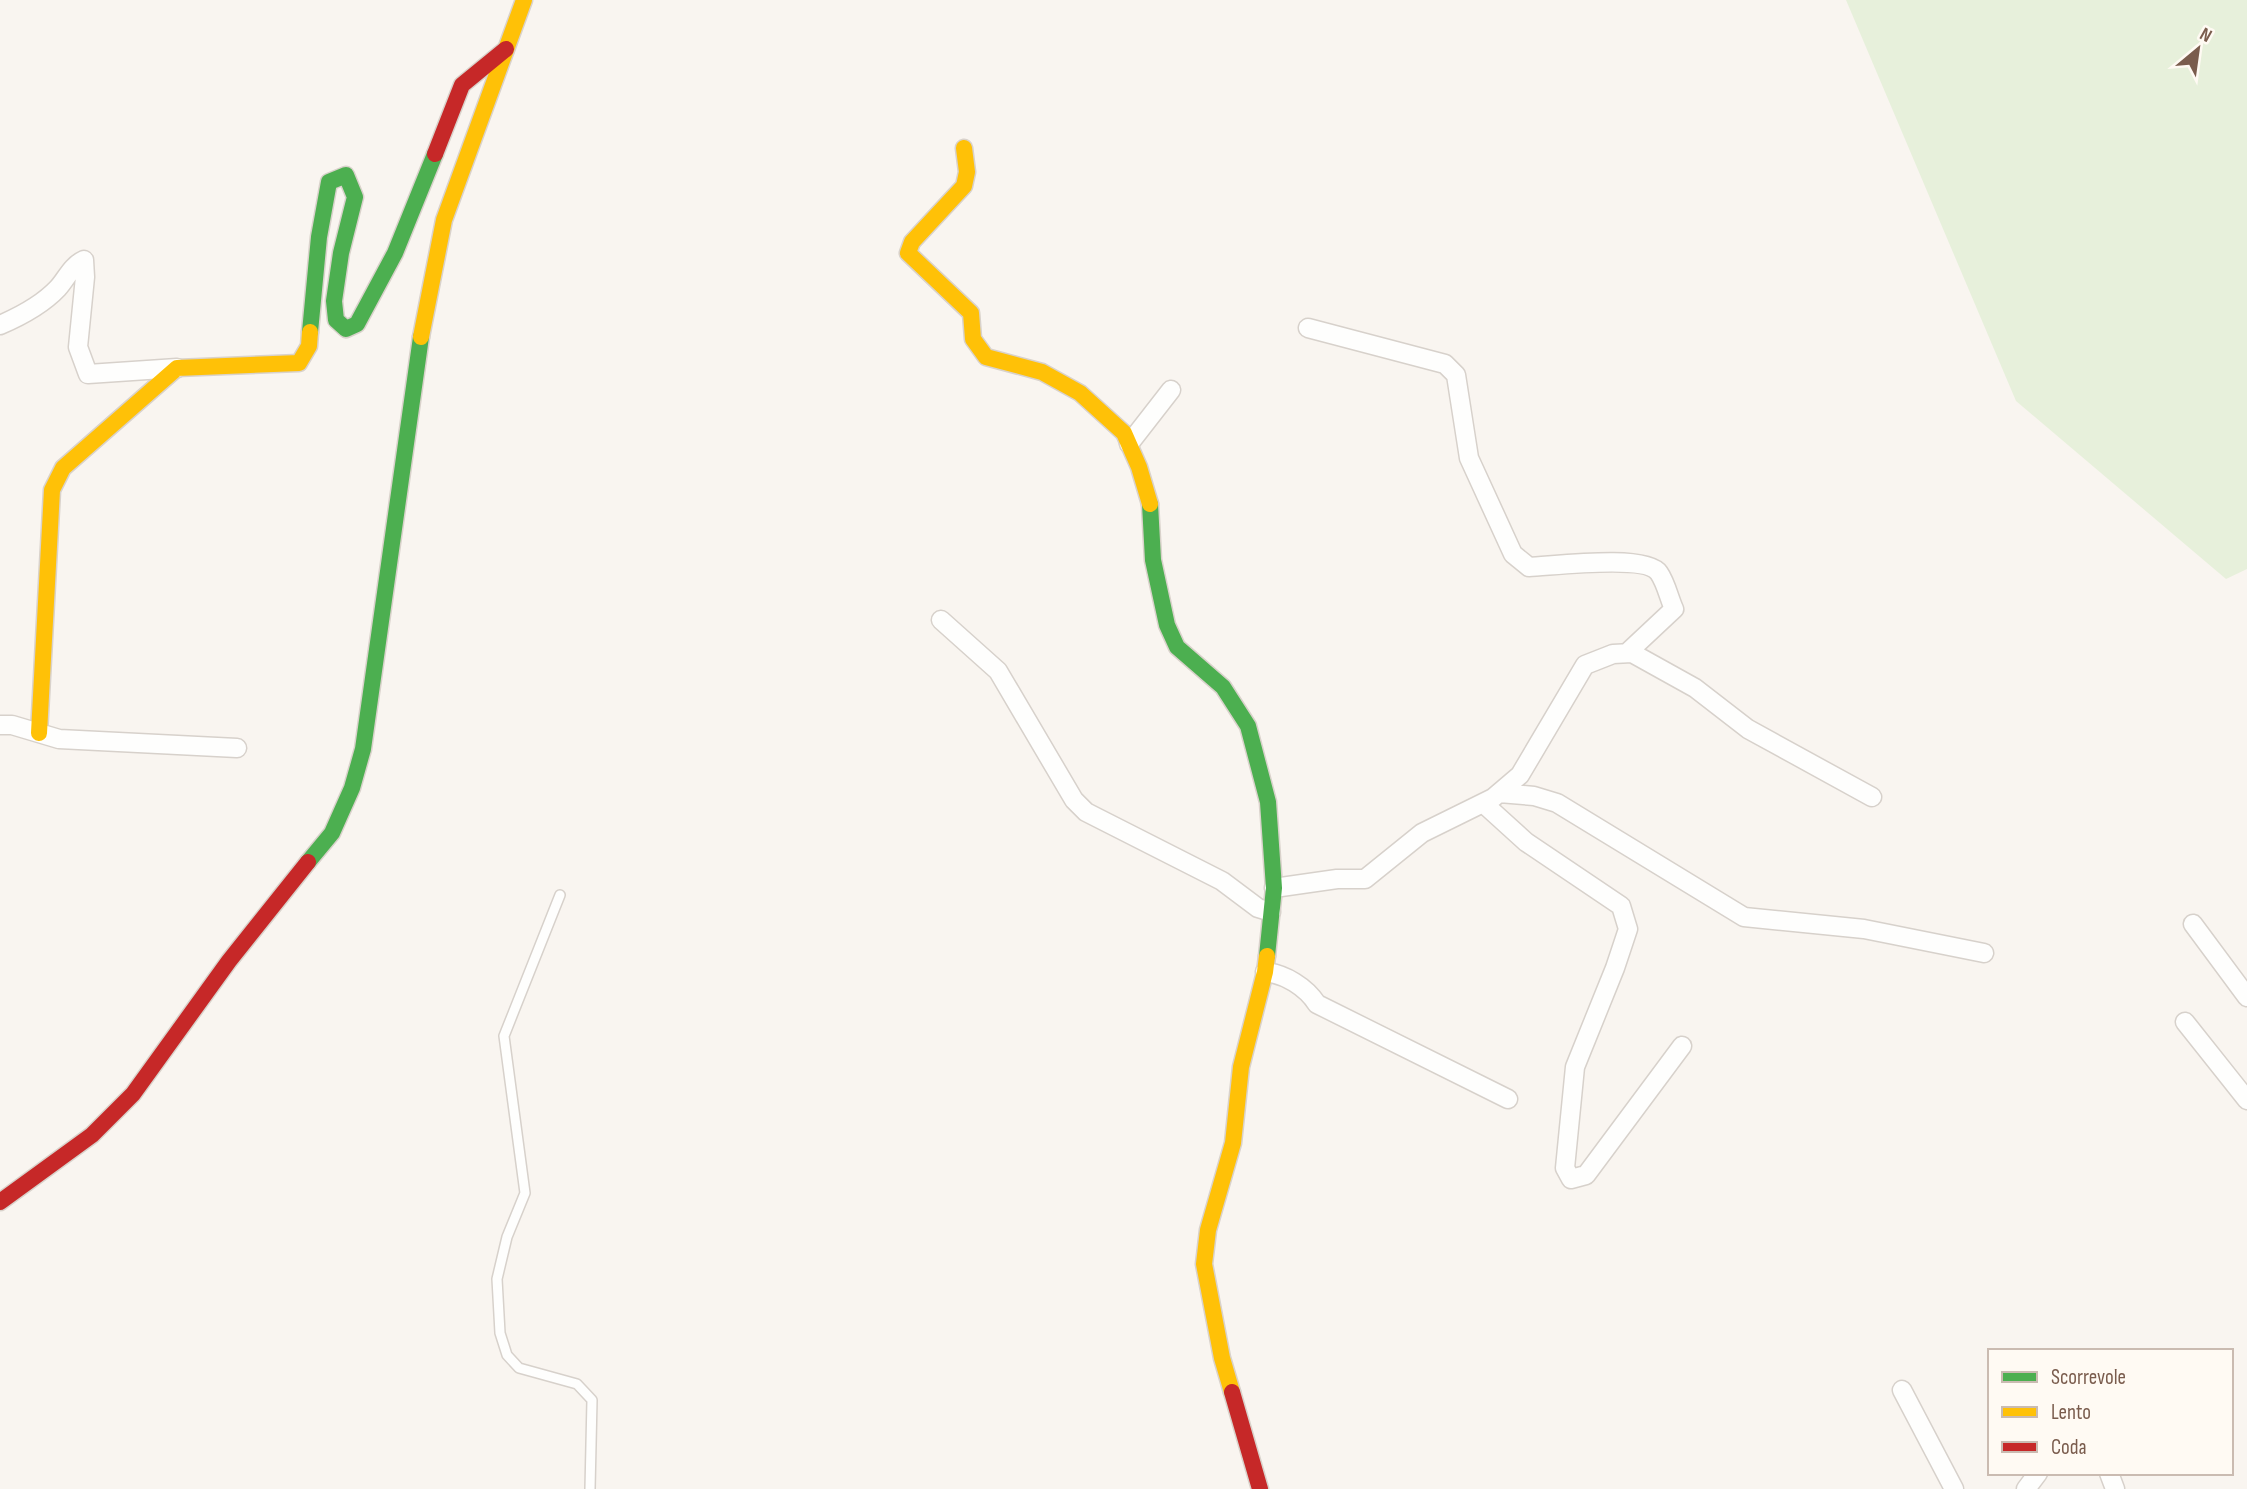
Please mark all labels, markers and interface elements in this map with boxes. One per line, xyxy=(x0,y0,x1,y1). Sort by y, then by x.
north arrow xyxy=(2163,14,2233,84)
text: N xyxy=(2195,23,2216,48)
legend xyxy=(1988,1349,2233,1475)
text: Scorrevole xyxy=(2051,1365,2126,1390)
text: Lento xyxy=(2051,1400,2091,1425)
text: Coda xyxy=(2051,1435,2087,1460)

